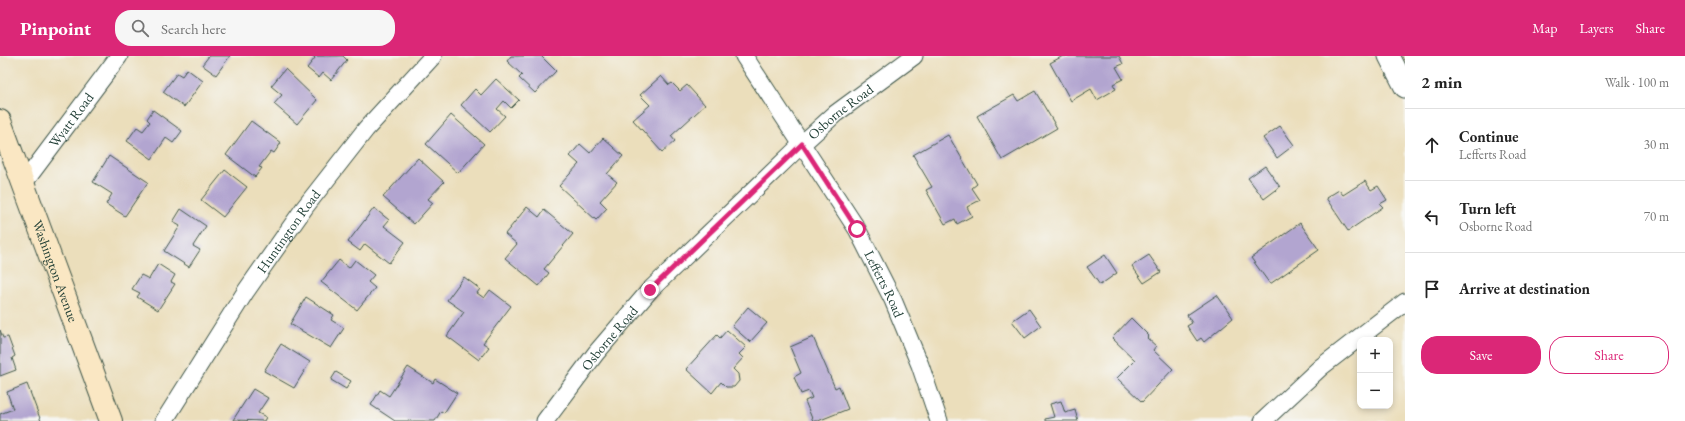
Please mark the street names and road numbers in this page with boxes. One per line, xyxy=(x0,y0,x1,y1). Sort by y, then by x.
street label: Osborne Road xyxy=(804,79,877,143)
street label: Wyatt Road xyxy=(45,88,98,151)
street label: Huntington Road xyxy=(252,185,325,276)
street label: Washington Avenue xyxy=(28,218,83,325)
street label: Lefferts Road xyxy=(860,247,909,321)
street label: Osborne Road xyxy=(577,301,642,374)

